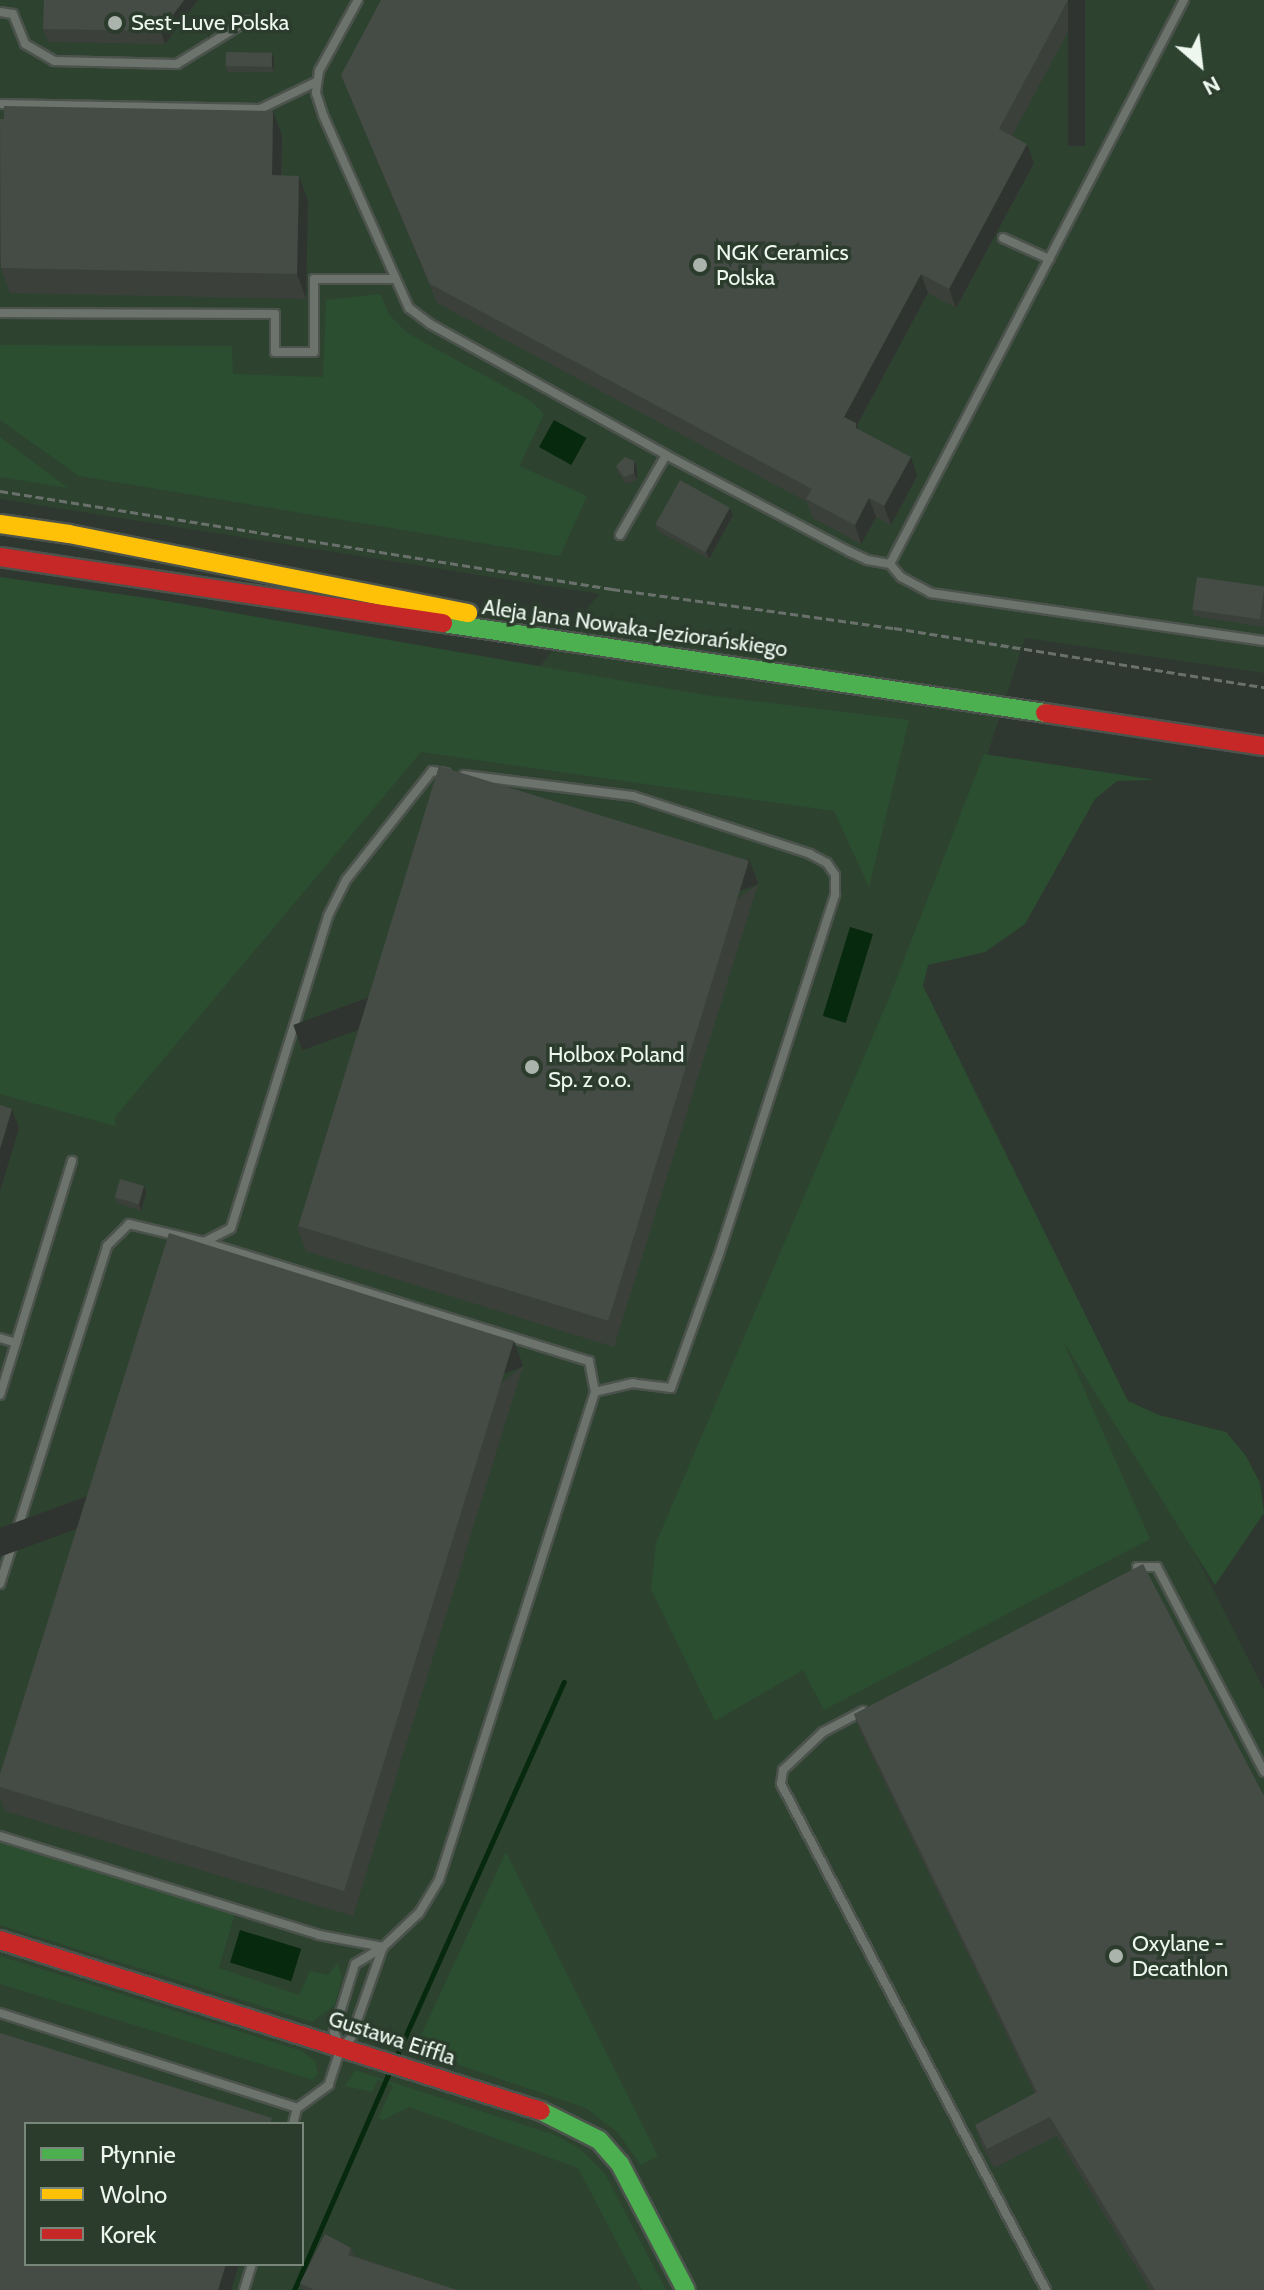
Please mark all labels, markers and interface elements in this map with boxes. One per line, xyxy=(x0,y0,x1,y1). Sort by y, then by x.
place label: Sest-Luve Polska xyxy=(131,10,289,36)
marker: Sest-Luve Polska xyxy=(106,14,124,32)
north arrow xyxy=(1160,24,1240,104)
text: N xyxy=(1198,70,1225,101)
place label: NGK Ceramics Polska xyxy=(716,239,849,290)
marker: NGK Ceramics Polska xyxy=(691,256,709,274)
street label: Aleja Jana Nowaka-Jeziorańskiego xyxy=(481,593,789,663)
place label: Holbox Poland Sp. z o.o. xyxy=(548,1041,684,1092)
marker: Holbox Poland Sp. z o.o. xyxy=(523,1058,541,1076)
place label: Oxylane - Decathlon xyxy=(1132,1930,1228,1982)
marker: Oxylane - Decathlon xyxy=(1107,1947,1125,1965)
street label: Gustawa Eiffla xyxy=(325,2005,459,2071)
legend xyxy=(24,2122,304,2266)
text: Płynnie xyxy=(100,2140,176,2169)
text: Wolno xyxy=(100,2180,167,2209)
text: Korek xyxy=(100,2220,156,2249)

